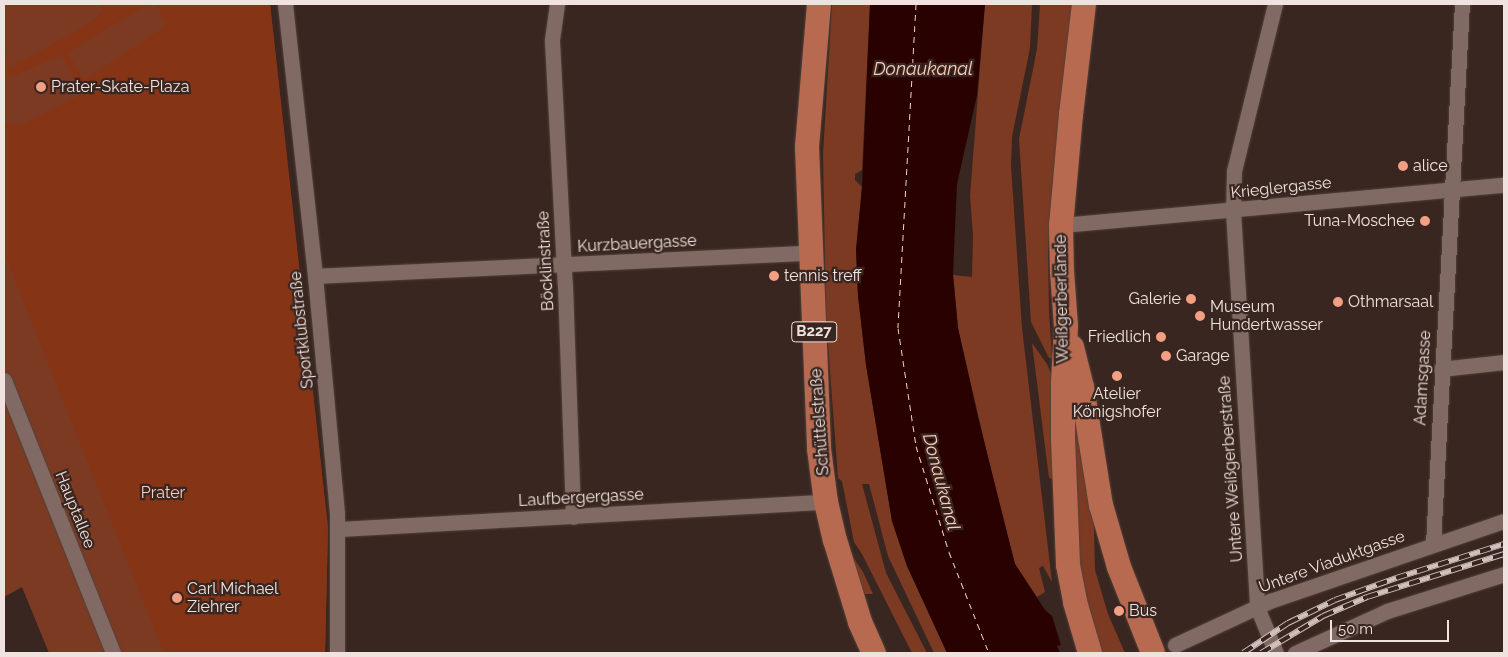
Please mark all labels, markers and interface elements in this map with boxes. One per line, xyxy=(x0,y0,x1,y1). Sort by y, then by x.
water label: Donaukanal xyxy=(873,58,973,80)
place label: Prater-Skate-Plaza xyxy=(51,77,189,97)
marker: Prater-Skate-Plaza xyxy=(35,81,47,93)
place label: alice xyxy=(1413,156,1448,176)
marker: alice xyxy=(1397,160,1409,172)
street label: Krieglergasse xyxy=(1230,173,1332,203)
street label: Böcklinstraße xyxy=(534,210,558,312)
place label: Tuna-Moschee xyxy=(1304,211,1415,231)
marker: Tuna-Moschee xyxy=(1419,215,1431,227)
street label: Kurzbauergasse xyxy=(577,231,697,257)
street label: Weißgerberlände xyxy=(1051,234,1073,364)
place label: tennis treff xyxy=(784,266,862,286)
street label: Sportklubstraße xyxy=(286,270,318,390)
marker: tennis treff xyxy=(768,270,780,282)
place label: Galerie xyxy=(1129,289,1181,309)
place label: Othmarsaal xyxy=(1348,292,1433,312)
marker: Galerie xyxy=(1185,293,1197,305)
marker: Othmarsaal xyxy=(1332,296,1344,308)
place label: Museum Hundertwasser xyxy=(1210,297,1323,335)
marker: Museum Hundertwasser xyxy=(1194,310,1206,322)
road number: B227 xyxy=(790,320,838,344)
place label: Friedlich xyxy=(1088,327,1151,347)
street label: Adamsgasse xyxy=(1411,330,1435,426)
marker: Friedlich xyxy=(1155,331,1167,343)
place label: Garage xyxy=(1176,346,1230,366)
marker: Garage xyxy=(1160,350,1172,362)
street label: Schüttelstraße xyxy=(807,368,833,476)
marker: Atelier Königshofer xyxy=(1111,370,1123,382)
street label: Untere Weißgerberstraße xyxy=(1215,375,1247,563)
place label: Atelier Königshofer xyxy=(1073,384,1161,422)
water label: Donaukanal xyxy=(918,431,964,533)
street label: Hauptallee xyxy=(51,469,99,551)
park label: Prater xyxy=(141,483,185,503)
street label: Laufbergergasse xyxy=(518,485,644,511)
street label: Untere Viaduktgasse xyxy=(1256,527,1408,597)
place label: Carl Michael Ziehrer xyxy=(187,579,279,617)
marker: Carl Michael Ziehrer xyxy=(171,592,183,604)
place label: Bus xyxy=(1129,601,1157,621)
marker: Bus xyxy=(1113,605,1125,617)
scale bar xyxy=(1333,610,1452,642)
text: 50 m xyxy=(1338,620,1373,638)

